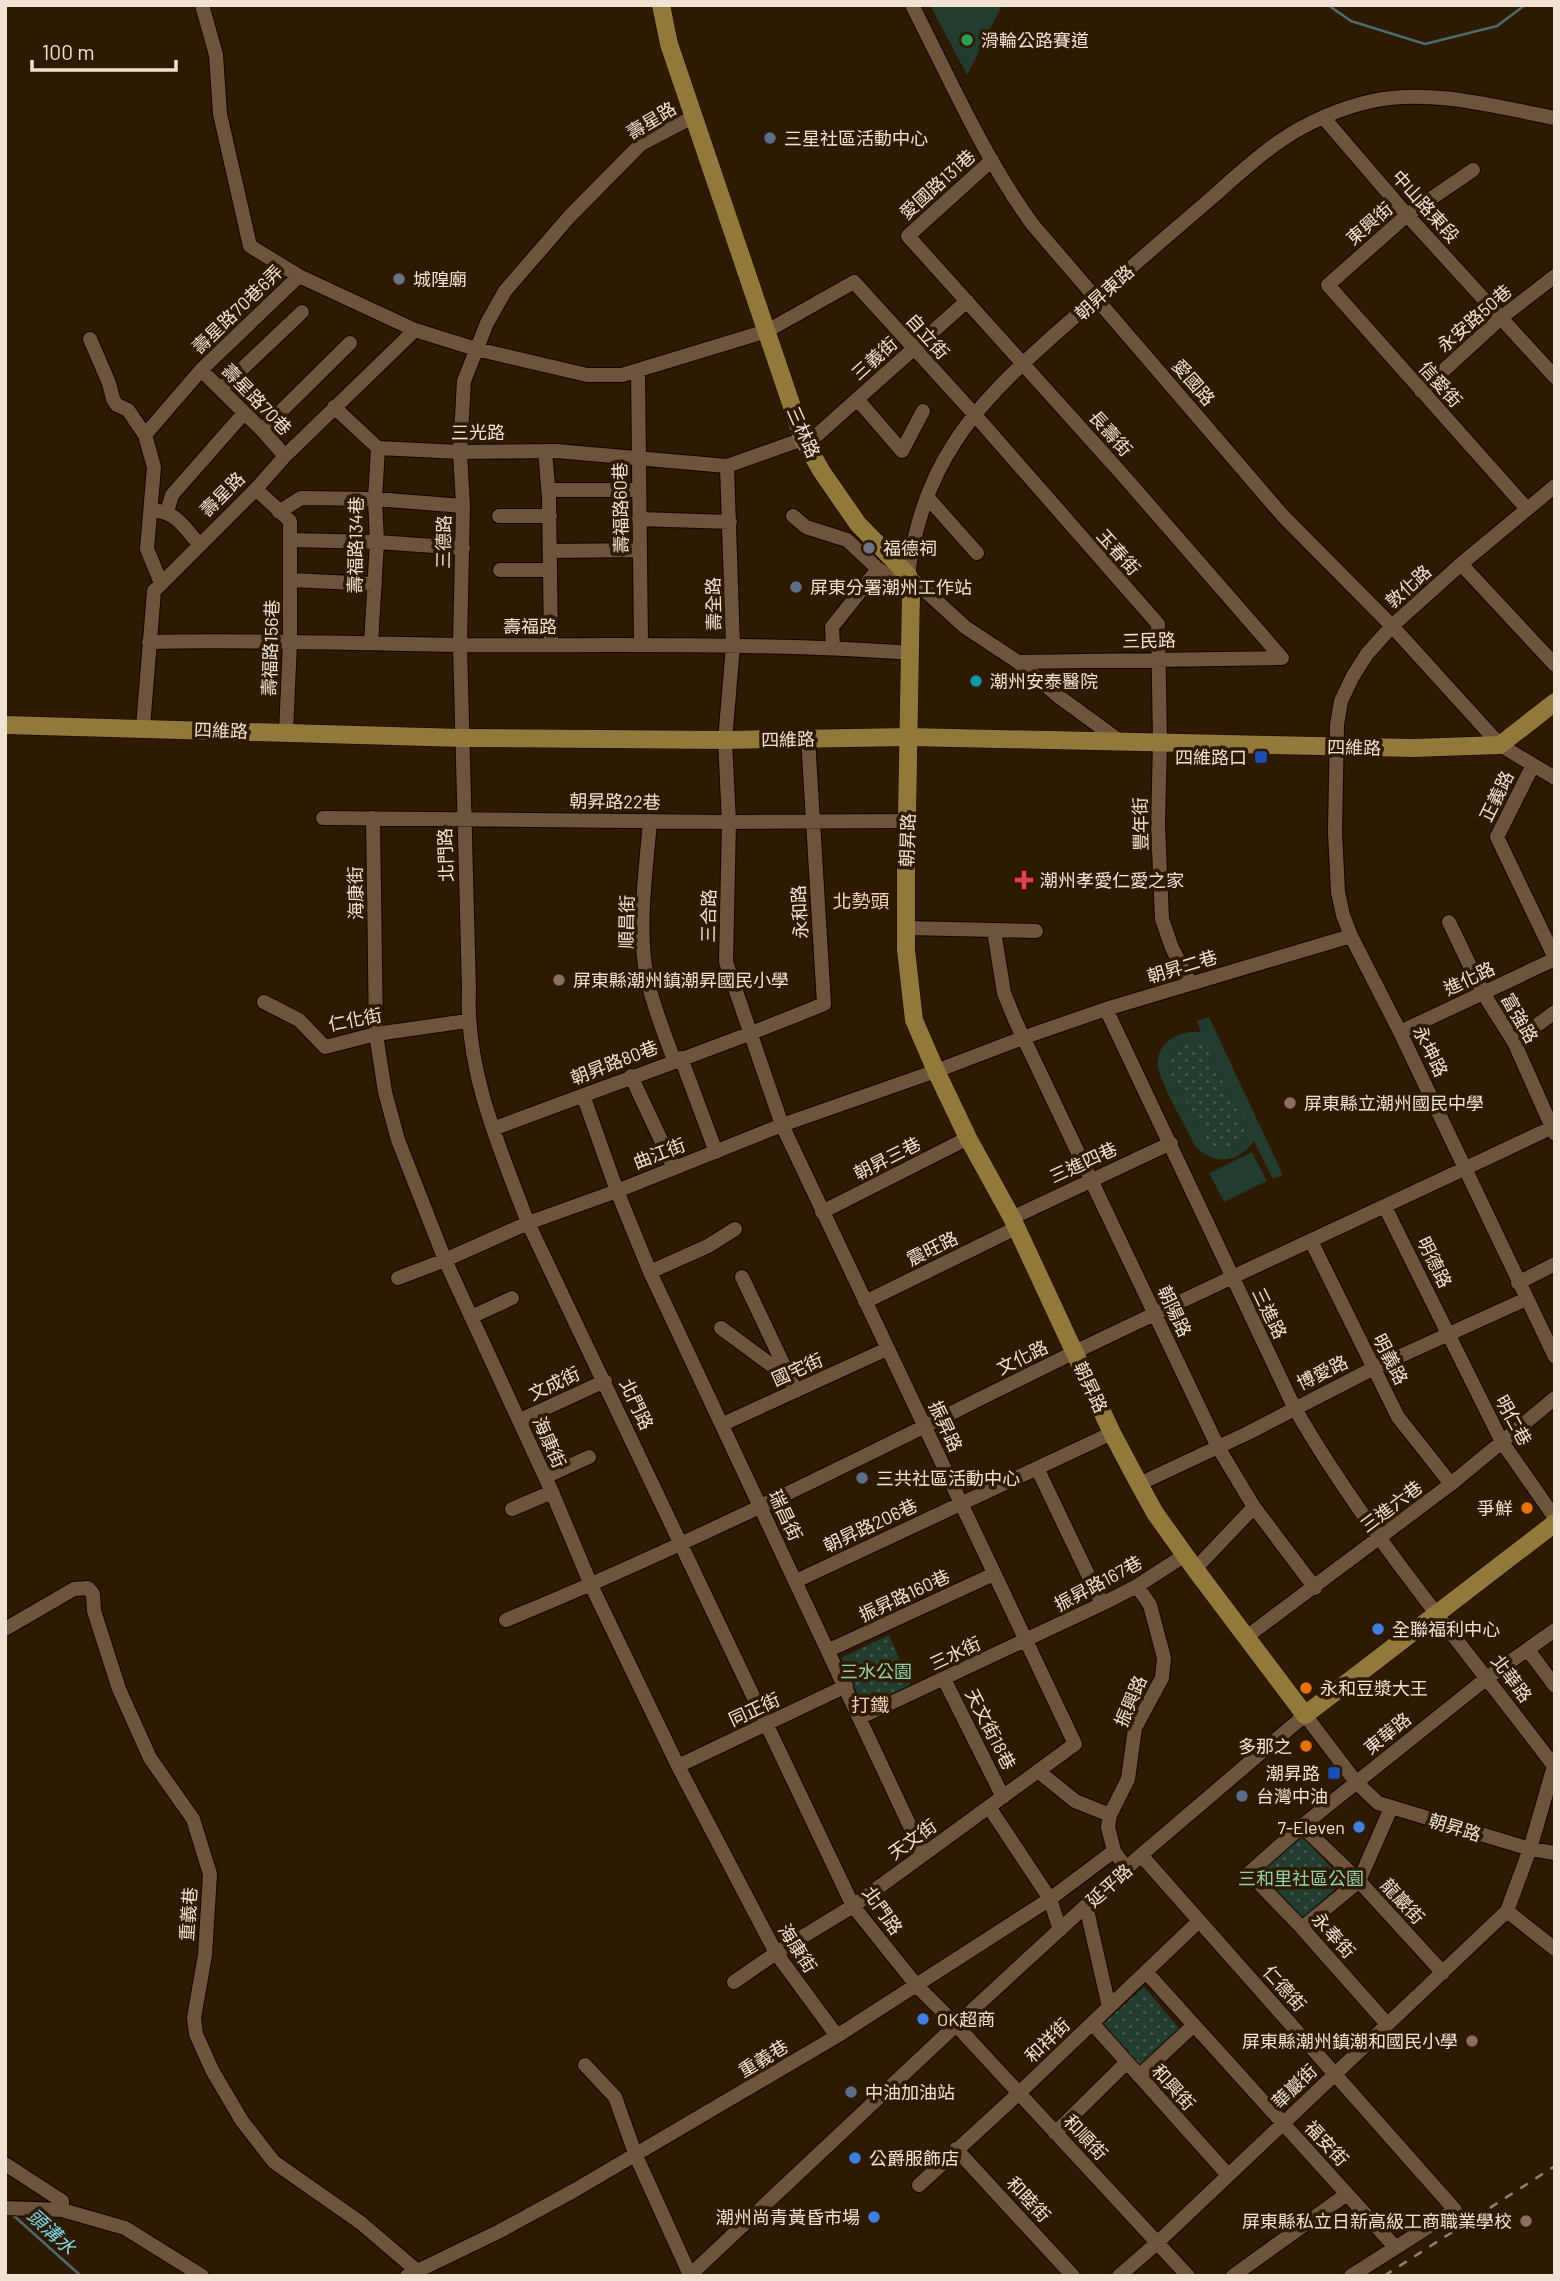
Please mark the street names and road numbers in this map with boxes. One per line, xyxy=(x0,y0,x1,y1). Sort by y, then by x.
street label: 壽星路 xyxy=(622,97,680,143)
street label: 愛國路131巷 xyxy=(895,144,979,224)
street label: 中山路東段 xyxy=(1388,165,1464,247)
street label: 東興街 xyxy=(1341,197,1397,249)
street label: 壽星路70巷6弄 xyxy=(187,260,287,358)
street label: 朝昇東路 xyxy=(1070,260,1138,324)
street label: 永安路50巷 xyxy=(1432,280,1516,356)
street label: 自立街 xyxy=(902,309,954,363)
street label: 三義街 xyxy=(847,332,901,384)
street label: 愛國路 xyxy=(1168,354,1220,410)
street label: 信愛街 xyxy=(1415,357,1467,411)
street label: 壽星路70巷 xyxy=(218,359,296,439)
street label: 三林路 xyxy=(783,403,825,461)
street label: 長壽街 xyxy=(1085,406,1137,460)
street label: 三光路 xyxy=(451,421,505,443)
street label: 壽福路60巷 xyxy=(608,462,632,554)
street label: 壽星路 xyxy=(195,467,249,521)
street label: 壽福路134巷 xyxy=(343,496,367,594)
street label: 三德路 xyxy=(432,515,454,569)
street label: 玉春街 xyxy=(1093,525,1145,579)
street label: 敦化路 xyxy=(1381,560,1435,612)
street label: 壽全路 xyxy=(702,577,724,631)
street label: 壽福路156巷 xyxy=(257,599,283,697)
street label: 壽福路 xyxy=(503,615,557,637)
street label: 三民路 xyxy=(1122,629,1176,651)
street label: 四維路 xyxy=(194,718,248,742)
street label: 四維路 xyxy=(761,728,815,750)
street label: 四維路 xyxy=(1327,736,1381,758)
street label: 正義路 xyxy=(1474,767,1518,825)
street label: 朝昇路22巷 xyxy=(569,789,661,813)
street label: 豐年街 xyxy=(1129,797,1151,851)
street label: 朝昇路 xyxy=(895,813,919,867)
street label: 北門路 xyxy=(433,828,457,882)
street label: 海康街 xyxy=(344,866,366,920)
street label: 永和路 xyxy=(787,884,811,940)
street label: 三合路 xyxy=(697,889,719,943)
street label: 順昌街 xyxy=(615,895,637,949)
street label: 朝昇二巷 xyxy=(1144,945,1220,987)
street label: 進化路 xyxy=(1440,957,1498,999)
street label: 富強路 xyxy=(1497,989,1543,1047)
street label: 仁化街 xyxy=(326,1003,384,1035)
street label: 永坤路 xyxy=(1409,1022,1453,1080)
street label: 朝昇路80巷 xyxy=(567,1035,661,1089)
street label: 朝昇三巷 xyxy=(850,1132,924,1184)
street label: 曲江街 xyxy=(630,1133,688,1173)
street label: 三進四巷 xyxy=(1046,1137,1120,1187)
street label: 震旺路 xyxy=(903,1226,961,1270)
street label: 明德路 xyxy=(1413,1233,1457,1291)
street label: 朝陽路 xyxy=(1154,1282,1196,1340)
street label: 三進路 xyxy=(1248,1284,1292,1342)
street label: 明義路 xyxy=(1369,1330,1413,1388)
street label: 文化路 xyxy=(993,1335,1051,1379)
street label: 國宅街 xyxy=(768,1348,826,1390)
street label: 博愛路 xyxy=(1293,1350,1351,1394)
street label: 朝昇路 xyxy=(1070,1358,1112,1416)
street label: 文成街 xyxy=(525,1362,583,1404)
street label: 北門路 xyxy=(616,1375,658,1433)
street label: 明仁巷 xyxy=(1491,1391,1537,1449)
street label: 振昇路 xyxy=(925,1397,967,1455)
street label: 海康街 xyxy=(529,1413,571,1471)
street label: 三進六巷 xyxy=(1356,1476,1426,1536)
street label: 瑞昌街 xyxy=(765,1486,807,1544)
street label: 朝昇路206巷 xyxy=(820,1494,920,1556)
street label: 振昇路167巷 xyxy=(1050,1551,1146,1615)
street label: 振昇路160巷 xyxy=(855,1564,953,1626)
street label: 三水街 xyxy=(926,1632,984,1674)
street label: 北華路 xyxy=(1487,1650,1537,1706)
street label: 振興路 xyxy=(1109,1672,1151,1730)
street label: 天文街18巷 xyxy=(961,1685,1021,1773)
street label: 同正街 xyxy=(725,1688,783,1730)
street label: 東華路 xyxy=(1359,1707,1415,1759)
street label: 朝昇路 xyxy=(1426,1809,1484,1845)
street label: 天文街 xyxy=(884,1814,940,1864)
street label: 延平路 xyxy=(1082,1859,1136,1911)
street label: 龍巖街 xyxy=(1377,1874,1429,1928)
street label: 北門路 xyxy=(859,1882,907,1938)
street label: 重義巷 xyxy=(175,1886,201,1942)
street label: 永奉街 xyxy=(1308,1908,1360,1962)
street label: 海康街 xyxy=(774,1919,822,1977)
street label: 仁德街 xyxy=(1259,1961,1311,2015)
street label: 和祥街 xyxy=(1020,2013,1074,2067)
street label: 重義巷 xyxy=(734,2035,792,2081)
street label: 華巖街 xyxy=(1267,2059,1321,2113)
street label: 和興街 xyxy=(1148,2060,1200,2114)
street label: 和順街 xyxy=(1060,2110,1112,2164)
street label: 福安街 xyxy=(1301,2116,1353,2170)
street label: 和睦街 xyxy=(1003,2172,1055,2226)

